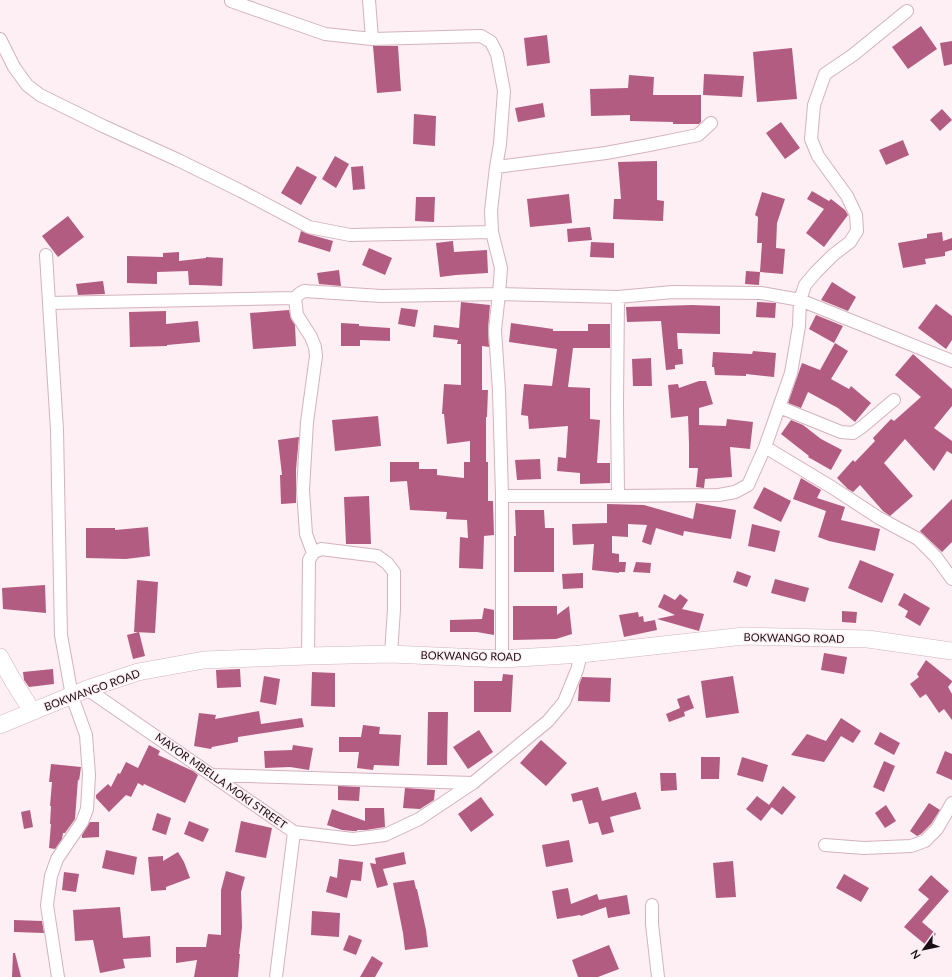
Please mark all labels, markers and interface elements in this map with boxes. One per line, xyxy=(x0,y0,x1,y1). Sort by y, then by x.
street label: BOKWANGO ROAD xyxy=(743,630,845,645)
street label: BOKWANGO ROAD xyxy=(420,648,522,663)
street label: BOKWANGO ROAD xyxy=(42,666,141,713)
street label: MAYOR MBELLA MOKI STREET xyxy=(153,730,290,831)
north arrow xyxy=(904,929,944,969)
text: N xyxy=(907,948,923,962)

